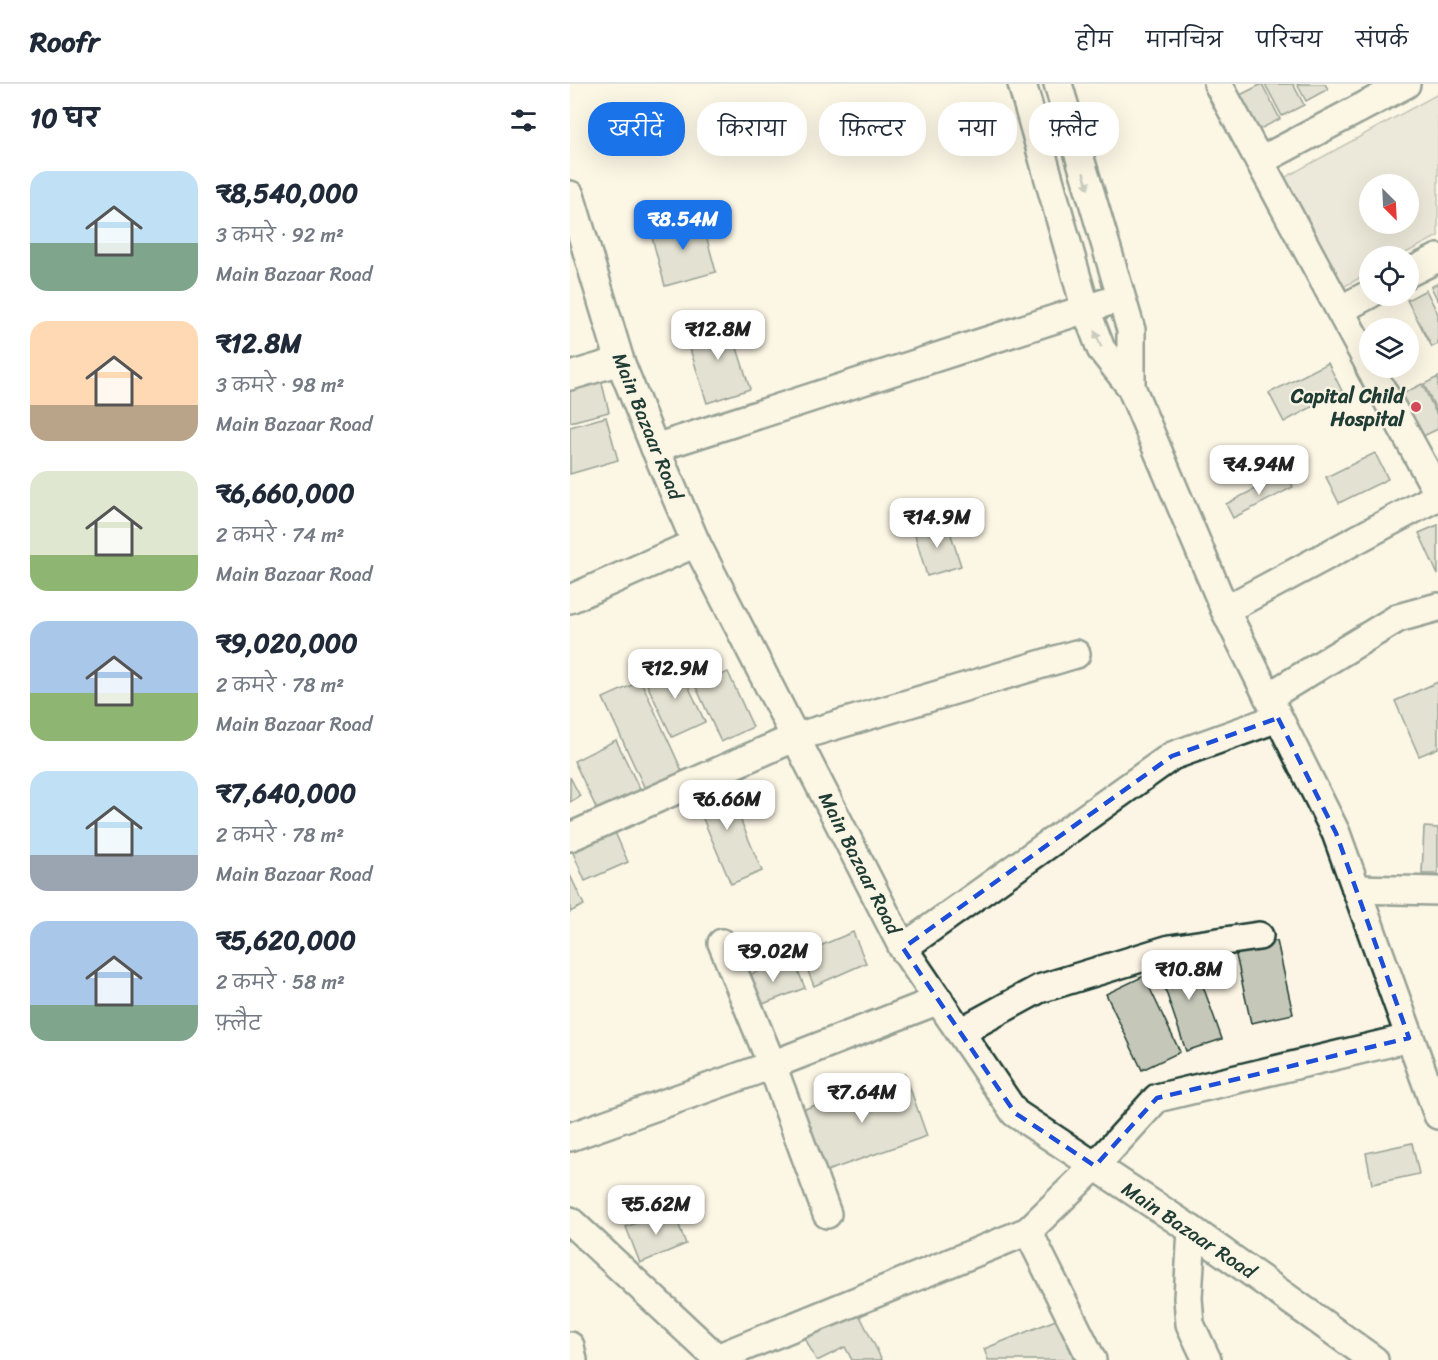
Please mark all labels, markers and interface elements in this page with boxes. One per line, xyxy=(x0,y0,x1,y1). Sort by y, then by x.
text: Roofr xyxy=(30,17,99,66)
text: होम xyxy=(1076,21,1113,59)
text: मानचित्र xyxy=(1146,21,1223,59)
text: परिचय xyxy=(1256,21,1322,59)
text: संपर्क xyxy=(1355,21,1408,59)
text: 10 घर xyxy=(30,95,99,141)
chip: खरीदें xyxy=(588,102,685,156)
chip: किराया xyxy=(697,102,807,156)
chip: फ़िल्टर xyxy=(819,102,926,156)
chip: नया xyxy=(938,102,1017,156)
chip: फ़्लैट xyxy=(1029,102,1119,156)
icon: filters xyxy=(507,104,540,137)
text: ₹8,540,000 xyxy=(216,170,358,216)
one-way arrow xyxy=(1082,172,1091,190)
north arrow xyxy=(1359,174,1419,234)
map controls xyxy=(1359,174,1419,378)
icon: home xyxy=(78,195,150,267)
pin: ₹8.54M xyxy=(634,200,732,251)
text: ₹8.54M xyxy=(648,202,718,237)
text: 3 कमरे · 92 m² xyxy=(216,218,344,253)
button: locate xyxy=(1359,246,1419,306)
text: Main Bazaar Road xyxy=(216,257,372,292)
pin: ₹12.8M xyxy=(669,310,767,361)
text: ₹12.8M xyxy=(685,312,751,347)
button: layers xyxy=(1359,318,1419,378)
text: ₹12.8M xyxy=(216,320,301,366)
one-way arrow xyxy=(1092,330,1102,348)
icon: home xyxy=(78,345,150,417)
street label: Main Bazaar Road xyxy=(602,347,694,507)
text: 3 कमरे · 98 m² xyxy=(216,368,344,403)
place label: Capital Child Hospital xyxy=(1290,379,1406,437)
marker: Capital Child Hospital xyxy=(1409,400,1423,414)
text: Main Bazaar Road xyxy=(216,407,372,442)
pin: ₹4.94M xyxy=(1210,445,1308,496)
text: ₹4.94M xyxy=(1224,447,1294,482)
text: ₹6,660,000 xyxy=(216,470,355,516)
icon: home xyxy=(78,495,150,567)
pin: ₹14.9M xyxy=(888,498,986,549)
text: ₹14.9M xyxy=(904,500,970,535)
text: 2 कमरे · 74 m² xyxy=(216,518,344,553)
text: Main Bazaar Road xyxy=(216,557,372,592)
text: ₹9,020,000 xyxy=(216,620,358,666)
icon: home xyxy=(78,645,150,717)
pin: ₹12.9M xyxy=(626,649,724,700)
text: ₹12.9M xyxy=(642,651,708,686)
text: 2 कमरे · 78 m² xyxy=(216,668,344,703)
text: Main Bazaar Road xyxy=(216,707,372,742)
text: ₹7,640,000 xyxy=(216,770,356,816)
pin: ₹6.66M xyxy=(678,780,776,831)
text: ₹6.66M xyxy=(693,782,761,817)
street label: Main Bazaar Road xyxy=(808,786,911,942)
icon: home xyxy=(78,795,150,867)
text: 2 कमरे · 78 m² xyxy=(216,818,344,853)
text: Main Bazaar Road xyxy=(216,857,372,892)
text: ₹5,620,000 xyxy=(216,917,356,963)
pin: ₹9.02M xyxy=(724,932,822,983)
text: ₹9.02M xyxy=(738,934,808,969)
icon: home xyxy=(78,945,150,1017)
pin: ₹10.8M xyxy=(1140,950,1238,1001)
text: ₹10.8M xyxy=(1156,952,1222,987)
text: 2 कमरे · 58 m² xyxy=(216,965,345,1000)
text: फ़्लैट xyxy=(216,1006,262,1041)
pin: ₹7.64M xyxy=(813,1073,911,1124)
text: ₹7.64M xyxy=(828,1075,896,1110)
street label: Main Bazaar Road xyxy=(1114,1172,1265,1289)
pin: ₹5.62M xyxy=(607,1185,705,1236)
text: ₹5.62M xyxy=(622,1187,690,1222)

